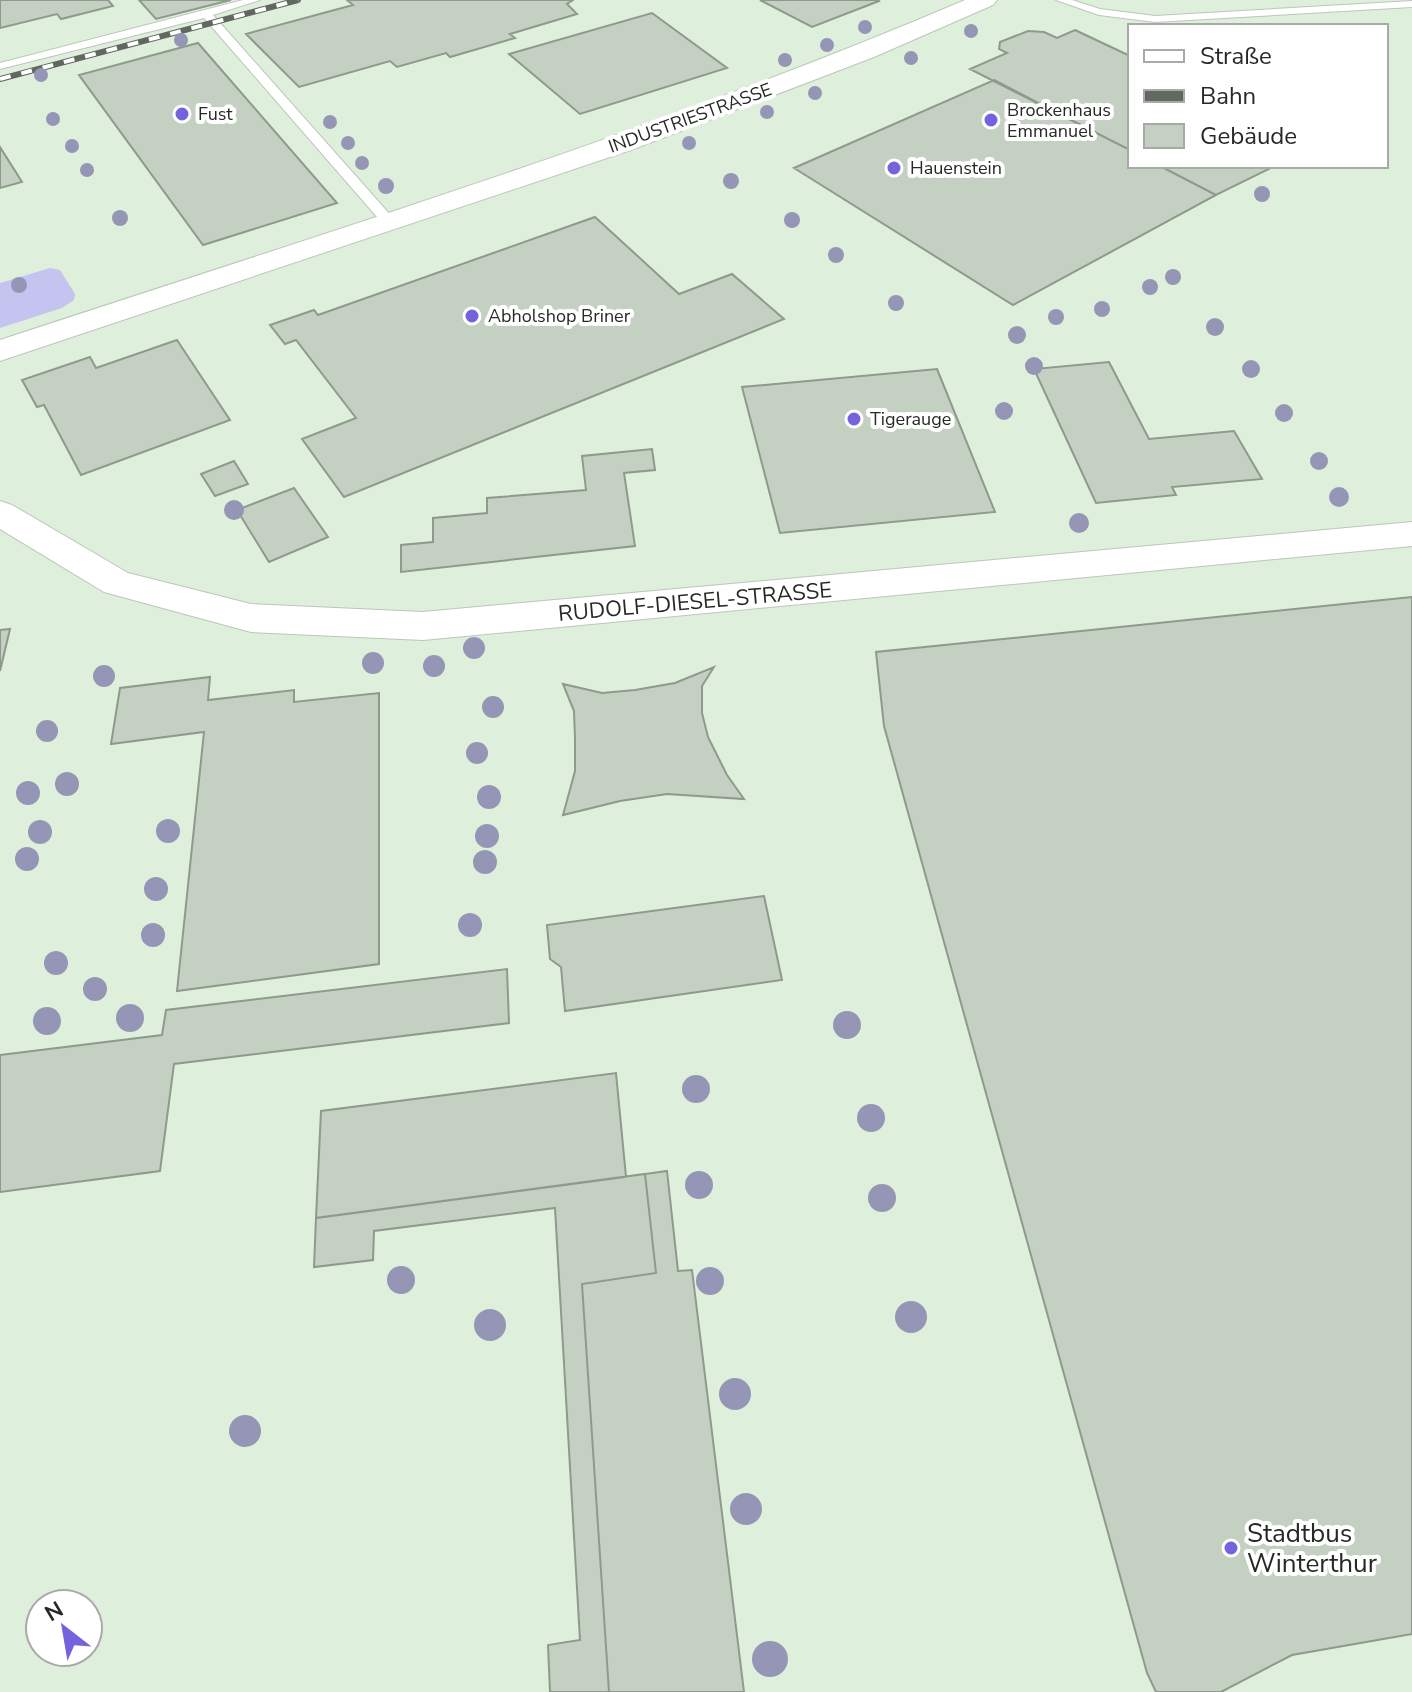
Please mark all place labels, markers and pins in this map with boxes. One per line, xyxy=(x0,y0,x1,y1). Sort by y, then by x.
place label: Brockenhaus Emmanuel xyxy=(1007,98,1111,143)
place label: Fust xyxy=(198,102,233,126)
marker: Fust xyxy=(173,105,191,123)
marker: Brockenhaus Emmanuel xyxy=(982,111,1000,129)
place label: Hauenstein xyxy=(910,156,1002,180)
marker: Hauenstein xyxy=(885,159,903,177)
place label: Abholshop Briner xyxy=(488,304,631,328)
marker: Abholshop Briner xyxy=(463,307,481,325)
place label: Tigerauge xyxy=(870,407,951,431)
marker: Tigerauge xyxy=(845,410,863,428)
place label: Stadtbus Winterthur xyxy=(1247,1516,1378,1581)
marker: Stadtbus Winterthur xyxy=(1222,1539,1240,1557)

